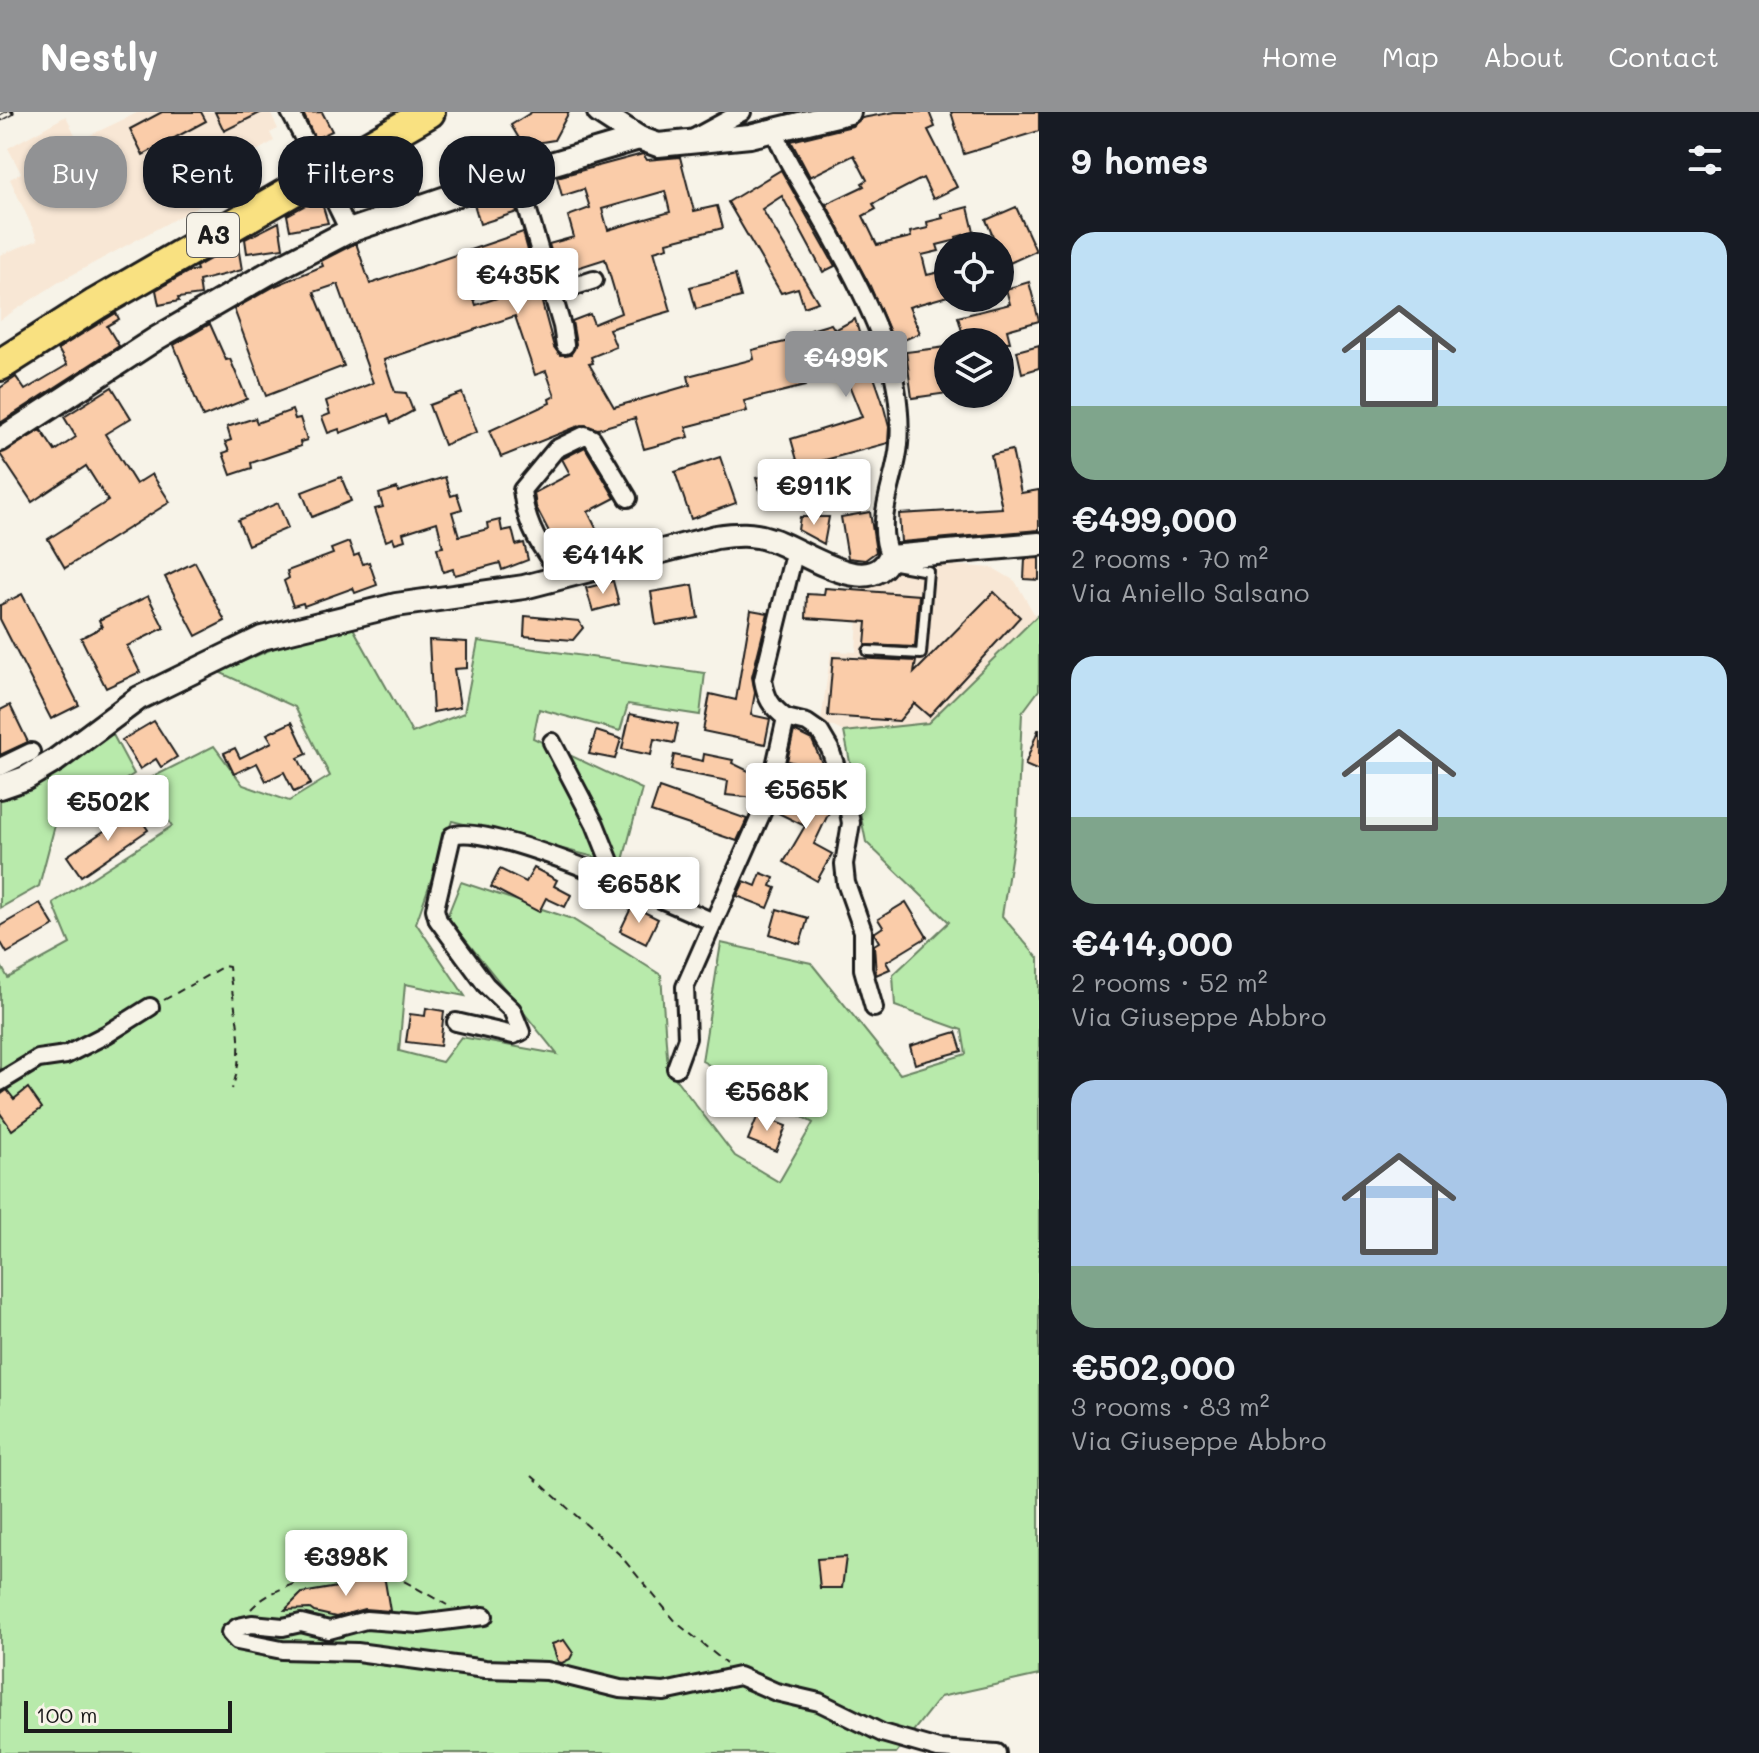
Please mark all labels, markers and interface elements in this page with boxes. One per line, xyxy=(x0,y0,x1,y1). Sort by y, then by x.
text: Nestly xyxy=(40,31,158,81)
text: Home xyxy=(1262,38,1338,74)
text: Map xyxy=(1382,38,1439,74)
text: About xyxy=(1483,38,1564,74)
text: Contact xyxy=(1608,38,1719,74)
chip: Buy xyxy=(24,136,127,208)
chip: Rent xyxy=(143,136,262,208)
chip: Filters xyxy=(278,136,423,208)
chip: New xyxy=(439,136,555,208)
text: 9 homes xyxy=(1071,138,1208,183)
icon: filters xyxy=(1683,138,1727,182)
road number: A3 xyxy=(187,213,239,257)
map controls xyxy=(934,232,1014,408)
button: locate xyxy=(934,232,1014,312)
pin: €435K xyxy=(462,248,574,316)
text: €435K xyxy=(475,257,561,291)
icon: home xyxy=(1327,284,1471,428)
button: layers xyxy=(934,328,1014,408)
pin: €499K xyxy=(790,331,902,399)
text: €499K xyxy=(803,340,889,374)
pin: €911K xyxy=(758,459,870,527)
text: €911K xyxy=(776,468,852,502)
text: €499,000 xyxy=(1071,496,1237,541)
pin: €414K xyxy=(547,528,659,596)
text: €414K xyxy=(562,537,644,571)
text: 2 rooms · 70 m² xyxy=(1071,541,1268,575)
text: Via Aniello Salsano xyxy=(1071,575,1309,609)
icon: home xyxy=(1327,708,1471,852)
pin: €565K xyxy=(750,763,862,831)
text: €565K xyxy=(764,772,848,806)
pin: €502K xyxy=(52,775,164,843)
text: €502K xyxy=(66,784,150,818)
pin: €658K xyxy=(583,857,695,925)
text: €658K xyxy=(596,866,682,900)
text: €414,000 xyxy=(1071,920,1233,965)
text: 2 rooms · 52 m² xyxy=(1071,965,1268,999)
text: Via Giuseppe Abbro xyxy=(1071,999,1326,1033)
pin: €568K xyxy=(711,1065,823,1133)
text: €568K xyxy=(724,1074,810,1108)
icon: home xyxy=(1327,1132,1471,1276)
text: €502,000 xyxy=(1071,1344,1235,1389)
text: 3 rooms · 83 m² xyxy=(1071,1389,1270,1423)
text: Via Giuseppe Abbro xyxy=(1071,1423,1326,1457)
pin: €398K xyxy=(290,1530,402,1598)
text: €398K xyxy=(303,1539,389,1573)
scale bar xyxy=(24,1697,232,1733)
text: 100 m xyxy=(36,1700,98,1729)

